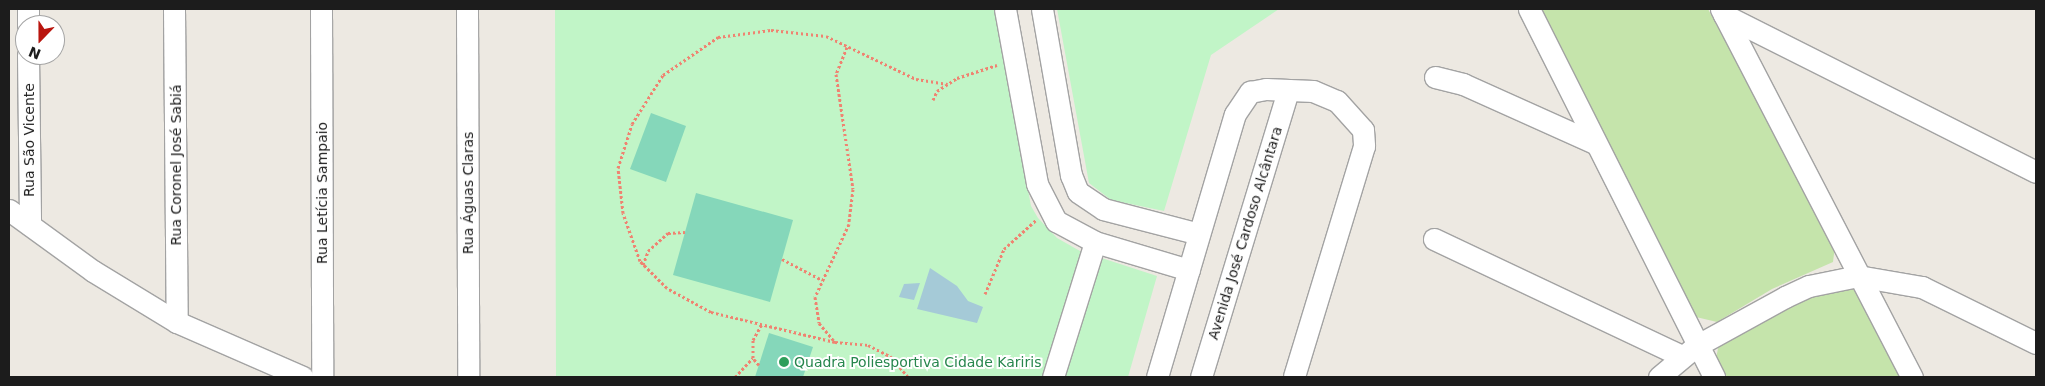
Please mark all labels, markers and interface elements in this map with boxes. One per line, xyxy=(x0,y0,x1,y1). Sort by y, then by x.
north arrow xyxy=(15,15,65,65)
text: N xyxy=(26,43,43,63)
street label: Rua São Vicente xyxy=(21,83,37,197)
street label: Rua Coronel José Sabiá xyxy=(168,84,184,246)
street label: Rua Letícia Sampaio xyxy=(314,122,330,264)
street label: Avenida José Cardoso Alcântara xyxy=(1205,124,1285,342)
street label: Rua Águas Claras xyxy=(460,132,476,254)
place label: Quadra Poliesportiva Cidade Kariris xyxy=(794,354,1041,370)
marker: Quadra Poliesportiva Cidade Kariris xyxy=(778,356,790,368)

